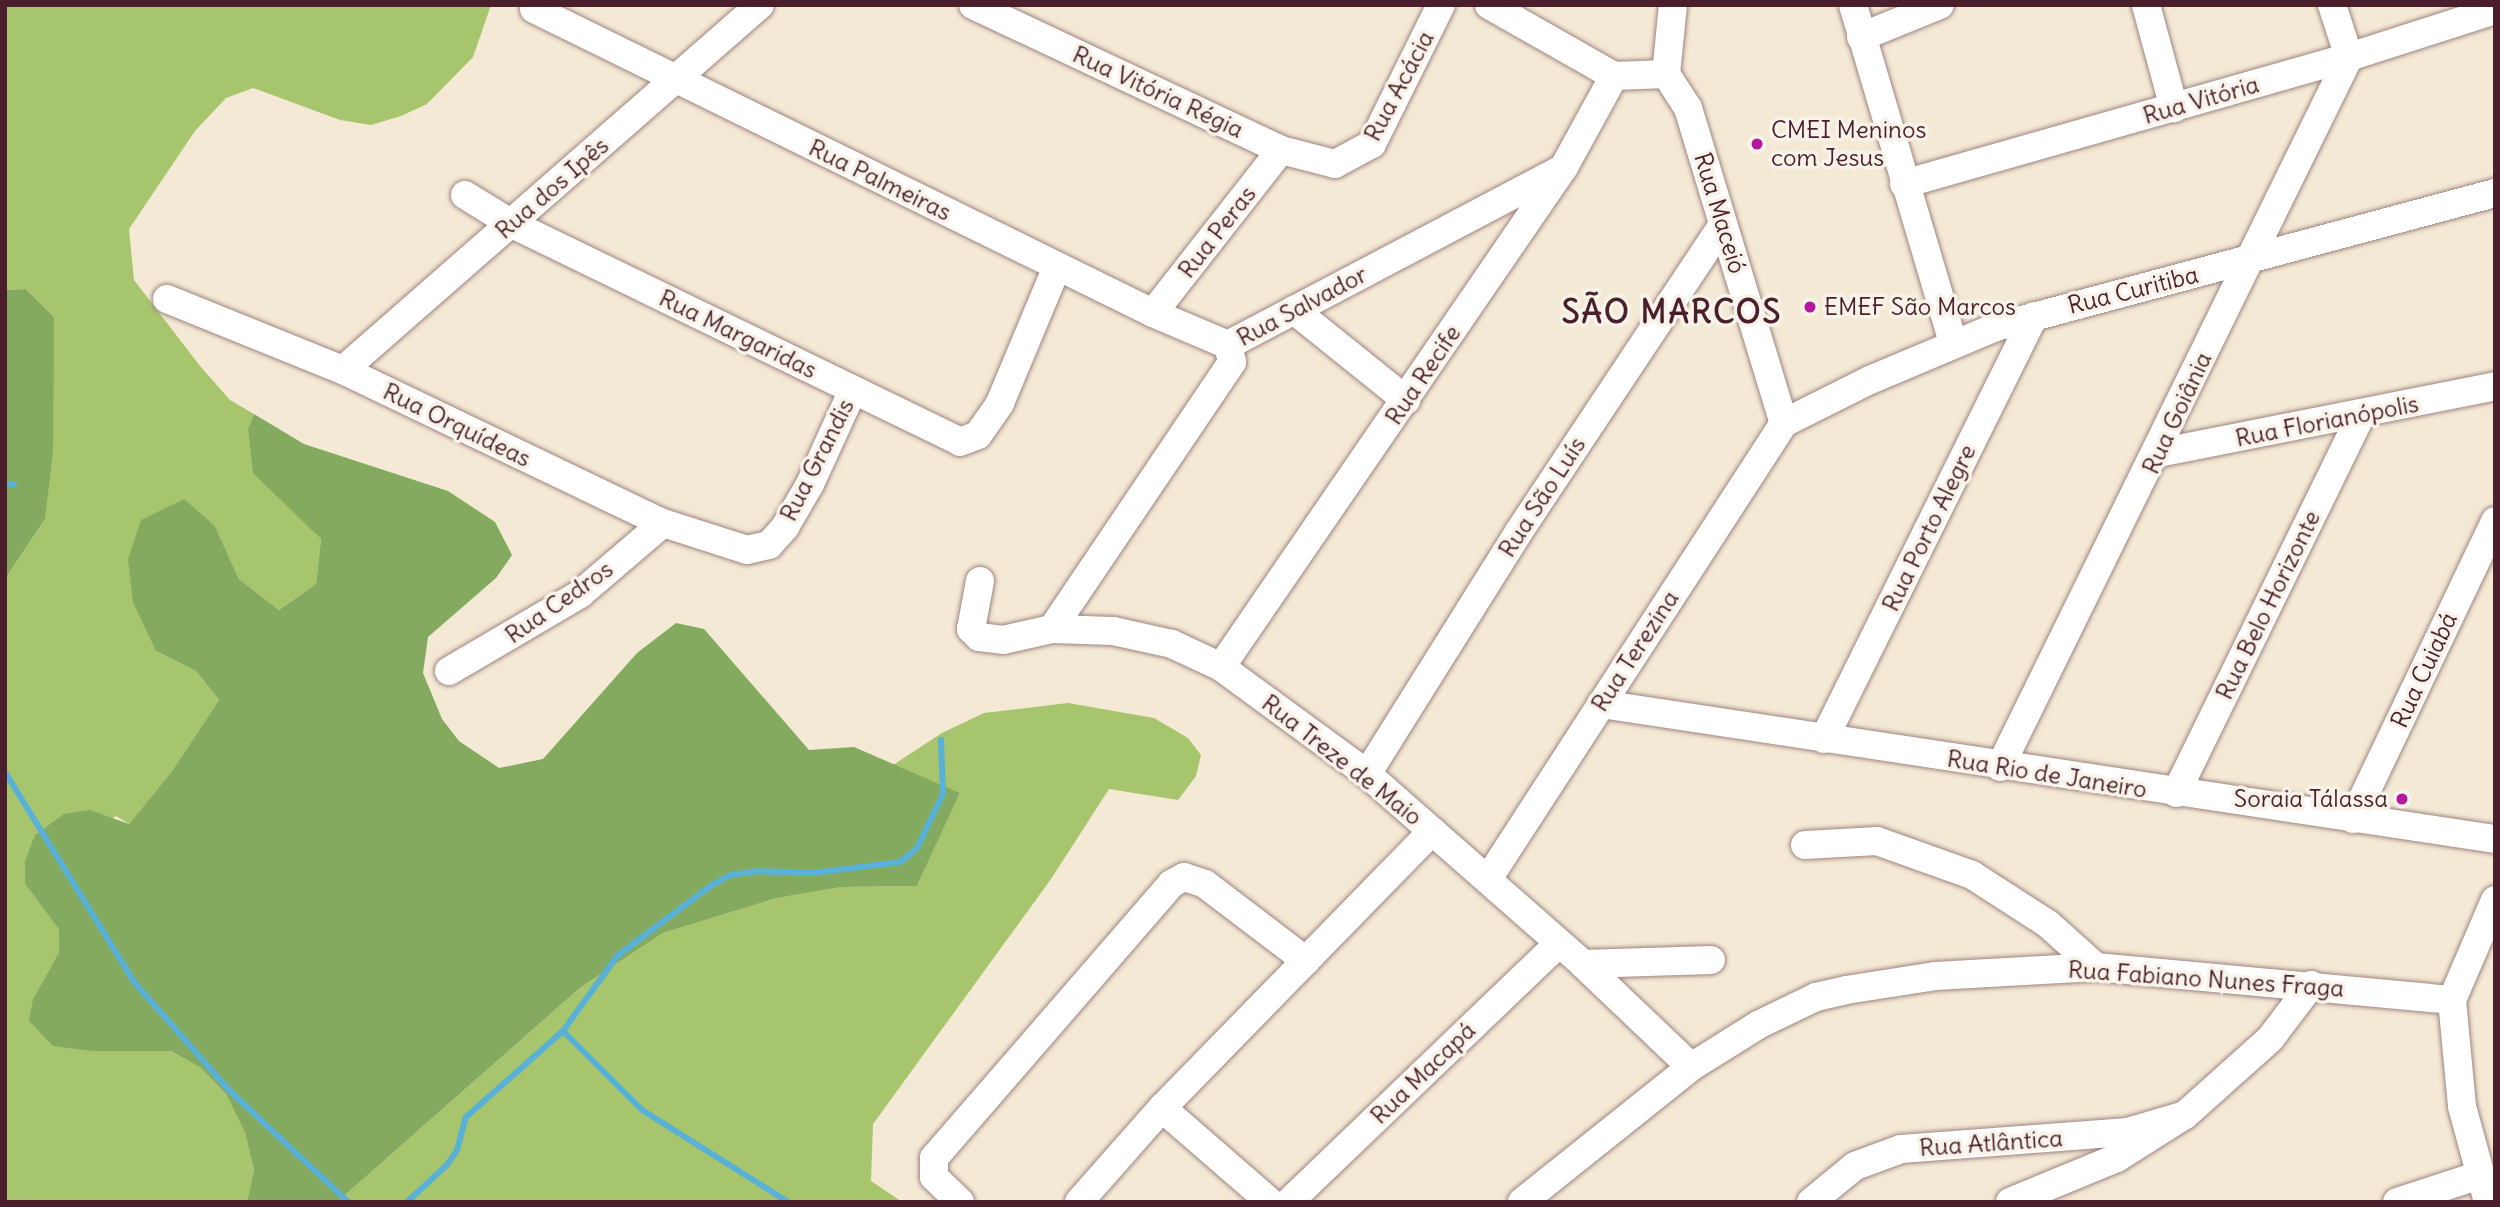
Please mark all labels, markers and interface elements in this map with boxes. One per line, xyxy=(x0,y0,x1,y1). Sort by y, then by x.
street label: Rua Acácia xyxy=(1358,26,1440,146)
street label: Rua Vitória Régia xyxy=(1068,40,1248,144)
street label: Rua Vitória xyxy=(2140,70,2262,130)
place label: CMEI Meninos com Jesus xyxy=(1771,116,1926,172)
street label: Rua dos Ipês xyxy=(490,131,614,245)
street label: Rua Palmeiras xyxy=(804,133,956,227)
marker: CMEI Meninos com Jesus xyxy=(1749,136,1765,152)
street label: Rua Maceió xyxy=(1688,149,1752,277)
street label: Rua Peras xyxy=(1172,180,1262,284)
street label: Rua Salvador xyxy=(1232,260,1372,352)
street label: Rua Curitiba xyxy=(2065,260,2201,320)
street label: Rua Margaridas xyxy=(654,283,822,385)
district label: SÃO MARCOS xyxy=(1563,293,1781,331)
place label: EMEF São Marcos xyxy=(1824,293,2016,321)
marker: EMEF São Marcos xyxy=(1802,299,1818,315)
street label: Rua Recife xyxy=(1379,320,1467,430)
street label: Rua Goiânia xyxy=(2136,347,2218,479)
street label: Rua Orquídeas xyxy=(378,377,536,473)
street label: Rua Florianópolis xyxy=(2233,389,2421,453)
street label: Rua Grandis xyxy=(774,394,860,526)
street label: Rua São Luís xyxy=(1492,431,1592,563)
street label: Rua Porto Alegre xyxy=(1876,440,1982,616)
street label: Rua Belo Horizonte xyxy=(2210,506,2326,704)
street label: Rua Cedros xyxy=(500,554,618,650)
street label: Rua Terezina xyxy=(1585,585,1685,717)
street label: Rua Cuiabá xyxy=(2385,608,2463,732)
street label: Rua Treze de Maio xyxy=(1256,688,1428,832)
street label: Rua Rio de Janeiro xyxy=(1945,744,2149,804)
place label: Soraia Tálassa xyxy=(2234,785,2388,813)
marker: Soraia Tálassa xyxy=(2394,791,2410,807)
street label: Rua Fabiano Nunes Fraga xyxy=(2067,955,2345,1003)
street label: Rua Macapá xyxy=(1365,1016,1481,1130)
street label: Rua Atlântica xyxy=(1918,1124,2064,1162)

